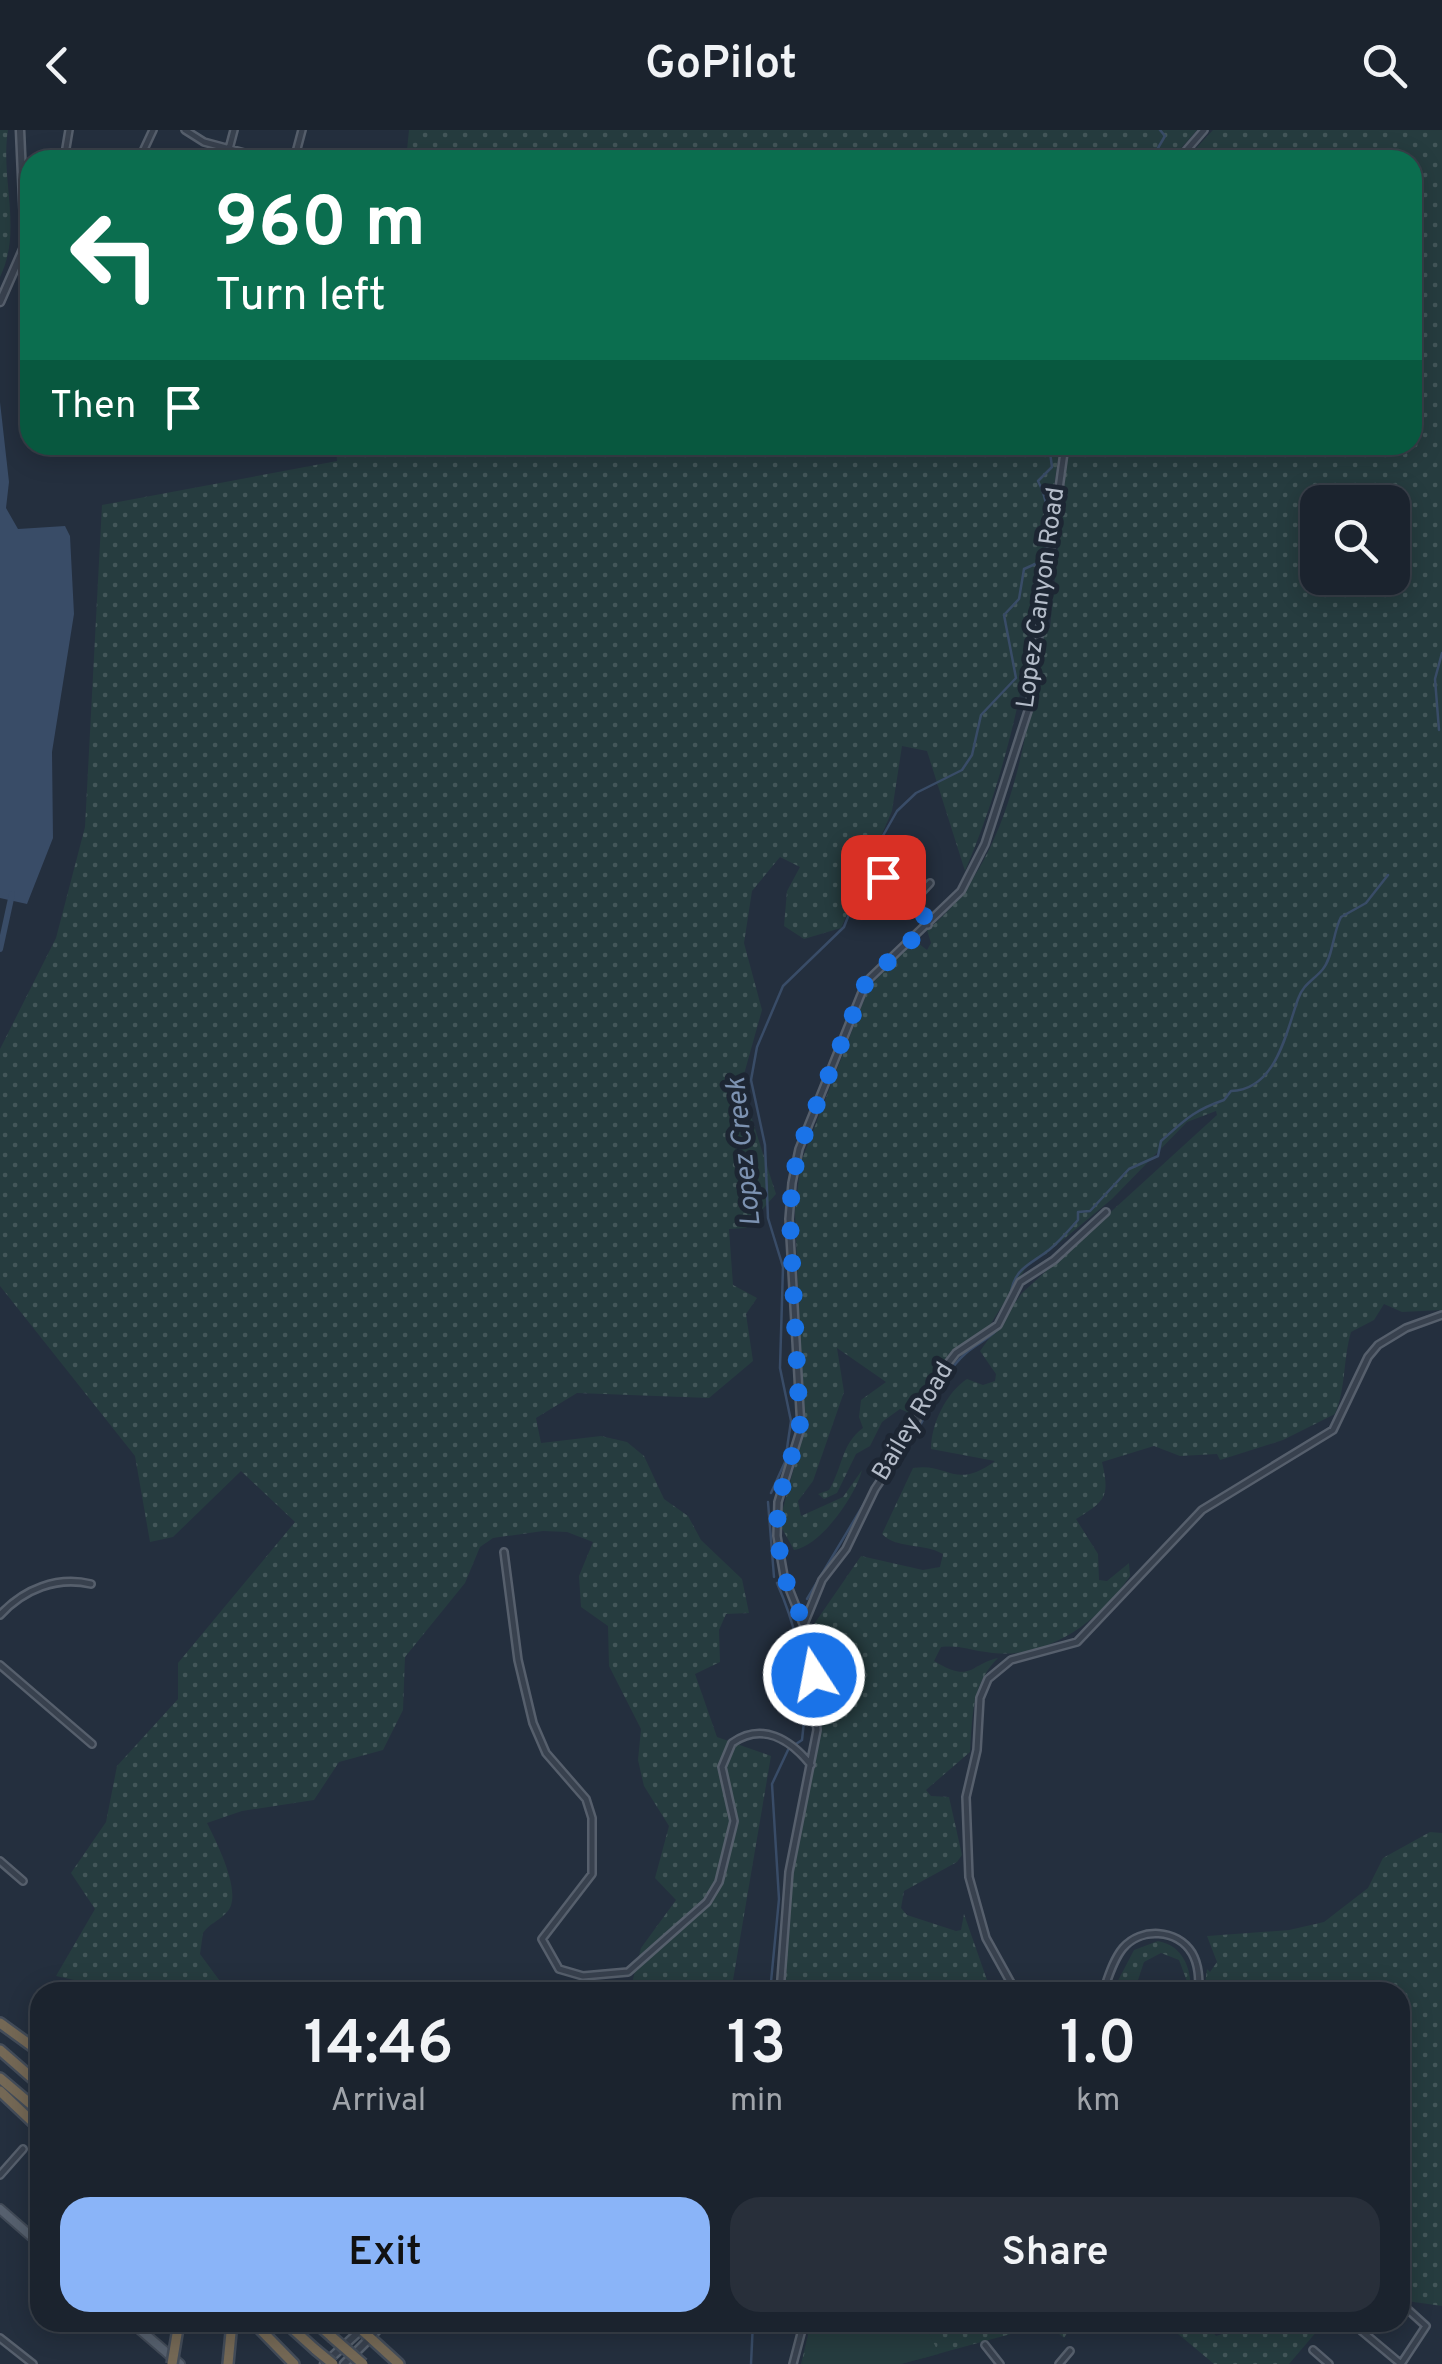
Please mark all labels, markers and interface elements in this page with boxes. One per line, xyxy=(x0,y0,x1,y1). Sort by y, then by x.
text: GoPilot xyxy=(645,37,797,94)
icon: back xyxy=(30,38,85,93)
icon: search xyxy=(1357,38,1412,93)
text: 960 m xyxy=(215,182,426,271)
icon: left xyxy=(50,190,180,320)
text: Turn left xyxy=(215,269,386,326)
icon: arrive xyxy=(156,380,211,435)
text: Then xyxy=(50,383,136,432)
map controls xyxy=(1300,485,1410,595)
button: search xyxy=(1300,485,1410,595)
street label: Lopez Canyon Road xyxy=(1011,486,1073,710)
pin xyxy=(841,835,926,920)
icon: arrive xyxy=(856,850,911,905)
water label: Lopez Creek xyxy=(719,1075,771,1228)
street label: Bailey Road xyxy=(866,1357,962,1487)
position arrow xyxy=(762,1623,866,1727)
text: 14:46 xyxy=(303,2009,453,2085)
text: 13 xyxy=(727,2009,786,2085)
text: 1.0 xyxy=(1060,2009,1137,2085)
text: Arrival xyxy=(331,2082,426,2122)
text: min xyxy=(730,2082,783,2122)
text: km xyxy=(1076,2082,1120,2122)
button: Exit xyxy=(60,2197,710,2312)
button: Share xyxy=(730,2197,1380,2312)

